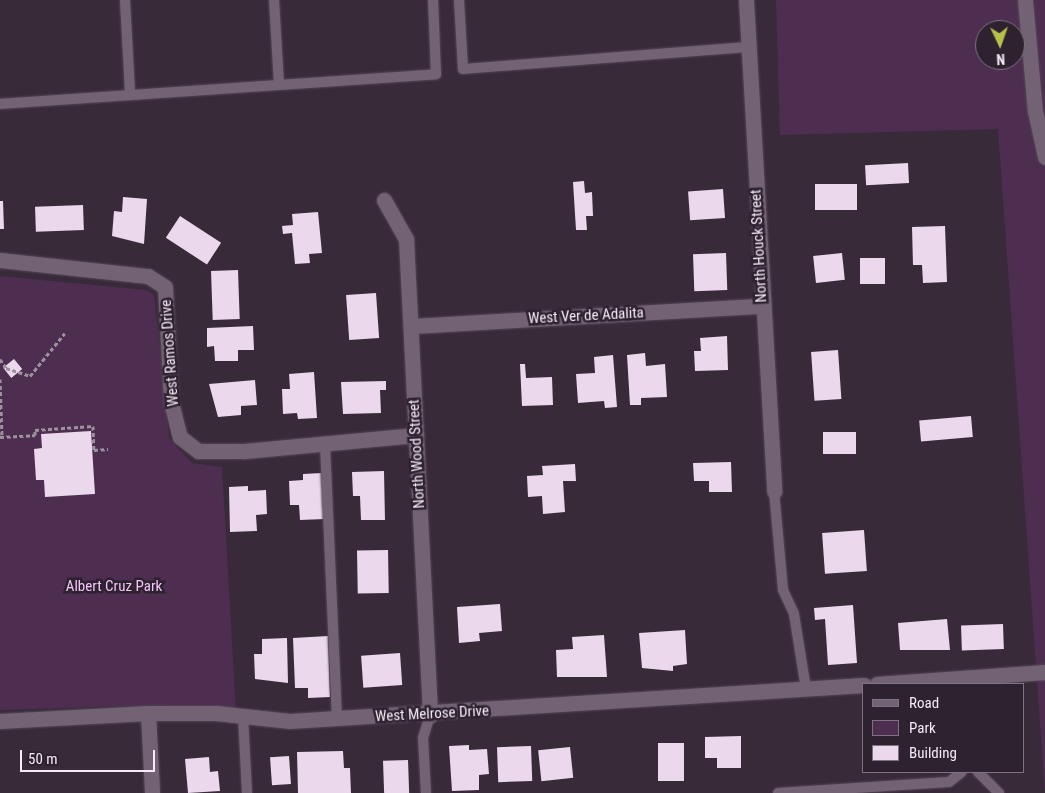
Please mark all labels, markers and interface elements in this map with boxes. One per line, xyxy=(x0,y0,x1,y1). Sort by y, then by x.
north arrow xyxy=(975,20,1025,70)
text: N xyxy=(996,51,1005,67)
street label: North Houck Street xyxy=(747,189,771,303)
street label: West Ramos Drive xyxy=(157,299,183,407)
street label: West Ver de Adalita xyxy=(528,304,644,328)
street label: North Wood Street xyxy=(405,399,429,509)
park label: Albert Cruz Park xyxy=(66,578,162,596)
legend xyxy=(862,683,1025,773)
text: Road xyxy=(909,694,939,712)
street label: West Melrose Drive xyxy=(375,702,489,726)
text: Park xyxy=(909,719,936,737)
scale bar xyxy=(22,740,158,772)
text: Building xyxy=(909,744,957,762)
text: 50 m xyxy=(28,750,58,768)

